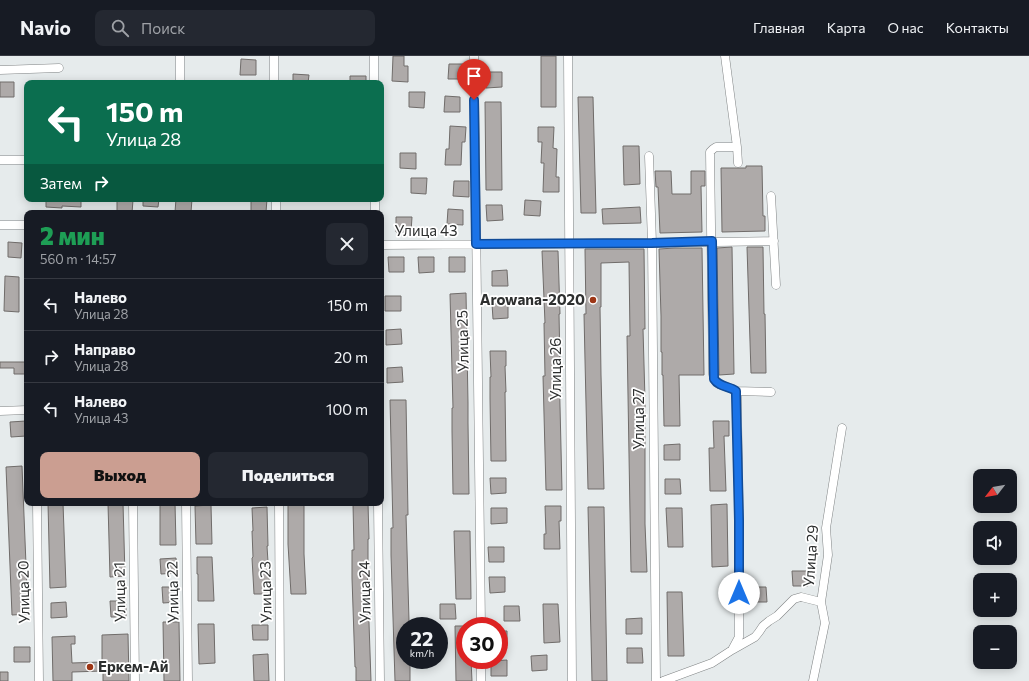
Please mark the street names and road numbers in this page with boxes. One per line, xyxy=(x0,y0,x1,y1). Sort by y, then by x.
street label: Улица 43 xyxy=(395,221,457,239)
street label: Улица 25 xyxy=(452,310,472,372)
street label: Улица 26 xyxy=(546,338,564,400)
street label: Улица 27 xyxy=(629,388,647,450)
street label: Улица 29 xyxy=(799,524,821,588)
street label: Улица 20 xyxy=(13,560,33,624)
street label: Улица 22 xyxy=(162,561,182,623)
street label: Улица 23 xyxy=(255,561,275,623)
street label: Улица 24 xyxy=(354,561,374,623)
street label: Улица 21 xyxy=(109,562,129,622)

